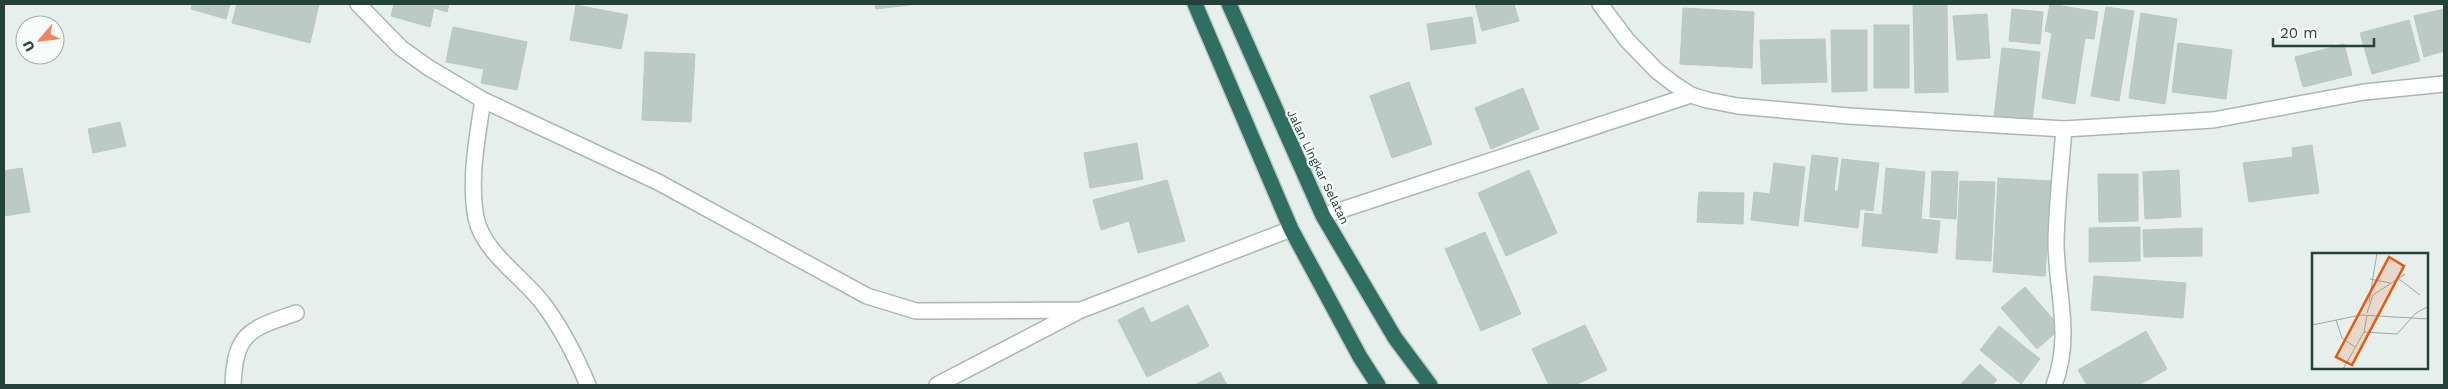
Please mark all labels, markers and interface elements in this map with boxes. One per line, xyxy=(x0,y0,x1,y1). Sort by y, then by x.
north arrow xyxy=(15,15,65,65)
scale bar xyxy=(2273,15,2374,47)
text: 20 m xyxy=(2280,24,2318,42)
text: U xyxy=(19,38,38,54)
street label: Jalan Lingkar Selatan xyxy=(1284,107,1352,227)
inset map xyxy=(2312,253,2428,369)

